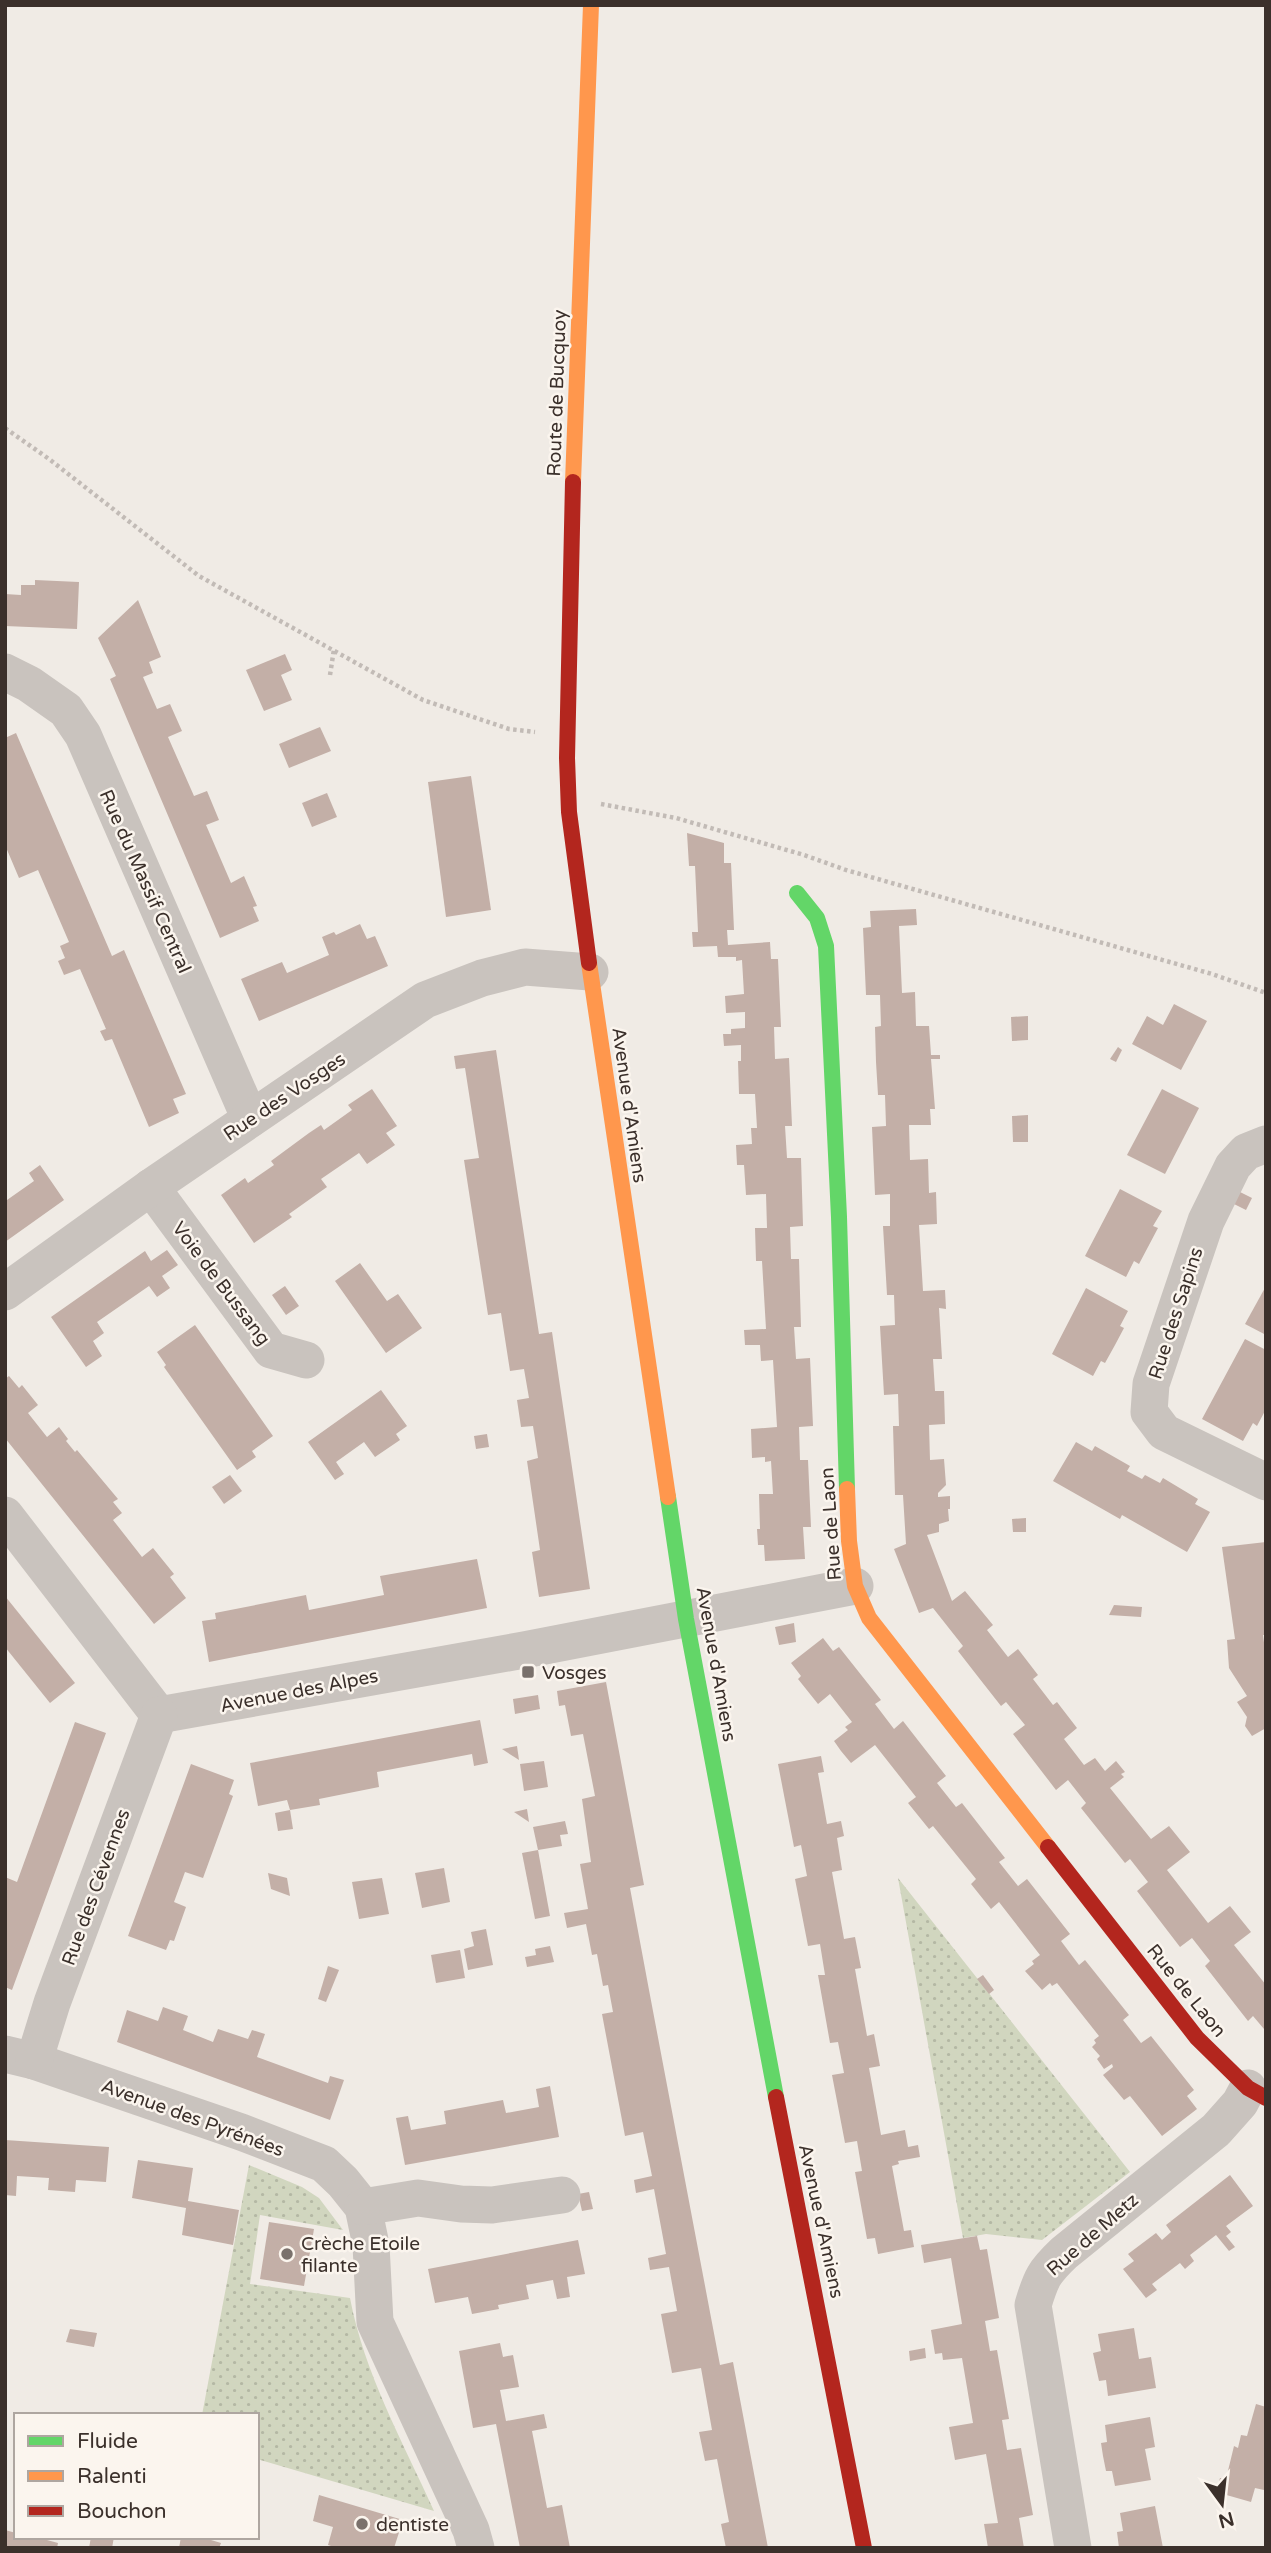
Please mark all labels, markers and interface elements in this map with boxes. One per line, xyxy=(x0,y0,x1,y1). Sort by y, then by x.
street label: Route de Bucquoy xyxy=(543,309,571,477)
street label: Rue du Massif Central xyxy=(95,786,195,977)
street label: Avenue d'Amiens xyxy=(607,1026,651,1184)
street label: Rue des Vosges xyxy=(219,1048,350,1146)
street label: Voie de Bussang xyxy=(168,1218,275,1350)
street label: Rue des Sapins xyxy=(1144,1245,1208,1382)
street label: Rue de Laon xyxy=(816,1467,846,1581)
street label: Avenue d'Amiens xyxy=(692,1585,740,1743)
place label: Vosges xyxy=(542,1662,607,1684)
marker: Vosges xyxy=(520,1664,536,1680)
street label: Avenue des Alpes xyxy=(218,1665,380,1717)
street label: Rue des Cévennes xyxy=(57,1806,134,1969)
street label: Rue de Laon xyxy=(1142,1940,1230,2042)
street label: Avenue des Pyrénées xyxy=(98,2075,287,2161)
street label: Avenue d'Amiens xyxy=(794,2142,848,2300)
street label: Rue de Metz xyxy=(1042,2189,1143,2280)
place label: Crèche Etoile filante xyxy=(301,2233,420,2277)
marker: Crèche Etoile filante xyxy=(279,2246,295,2262)
legend xyxy=(14,2413,259,2539)
text: Fluide xyxy=(77,2429,138,2454)
text: Ralenti xyxy=(77,2464,147,2489)
north arrow xyxy=(1187,2469,1257,2539)
text: Bouchon xyxy=(77,2499,167,2524)
text: N xyxy=(1216,2507,1236,2532)
place label: dentiste xyxy=(376,2514,449,2536)
marker: dentiste xyxy=(354,2516,370,2532)

